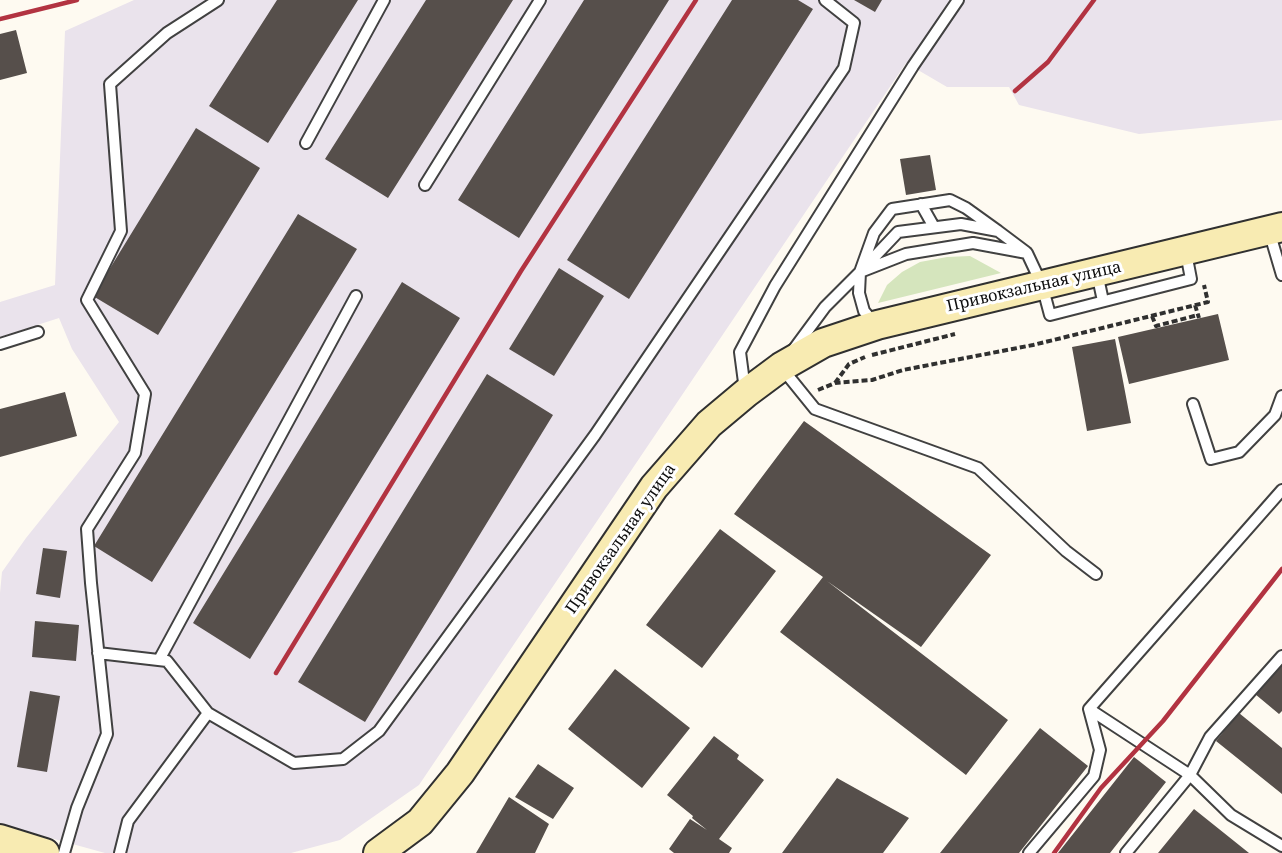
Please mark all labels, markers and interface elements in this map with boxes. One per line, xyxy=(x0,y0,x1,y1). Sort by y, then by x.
street label: Привокзальная улица xyxy=(945,258,1123,316)
street label: Привокзальная улица xyxy=(562,460,680,618)

